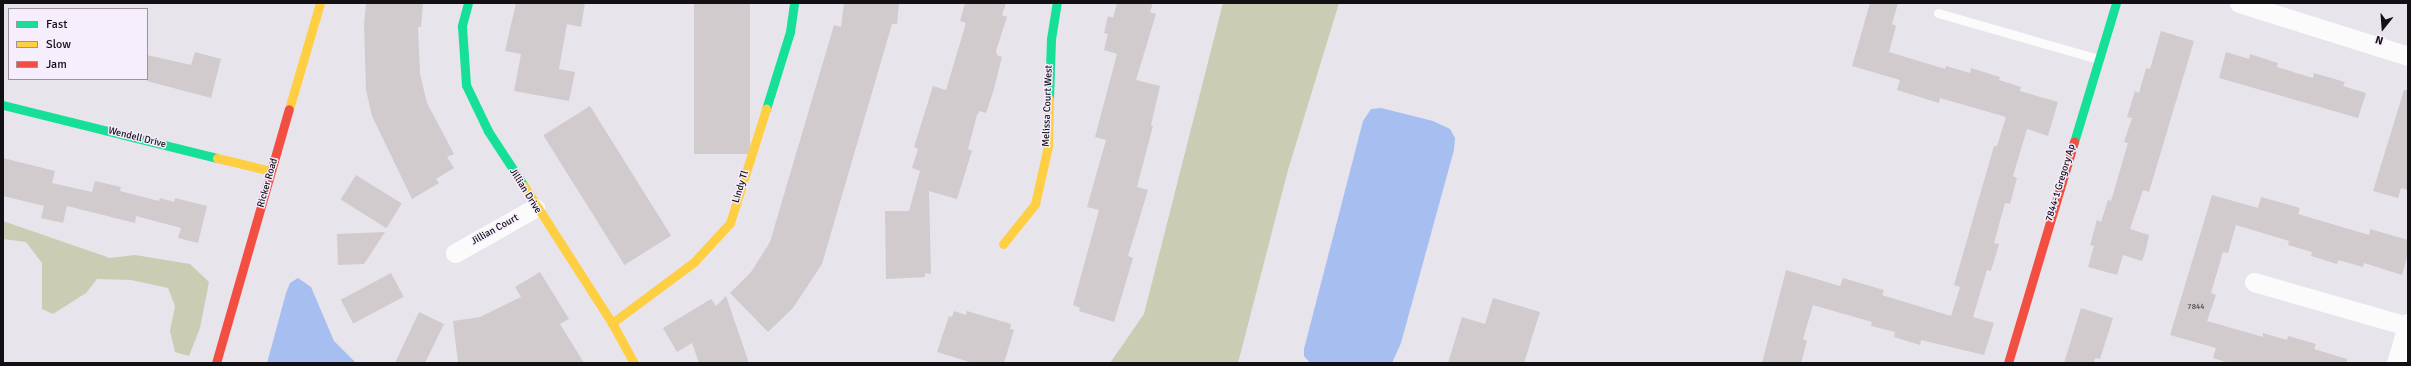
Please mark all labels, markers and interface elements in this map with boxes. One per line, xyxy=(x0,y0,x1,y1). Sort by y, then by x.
legend xyxy=(8,8,148,80)
north arrow xyxy=(2363,8,2403,48)
text: Fast xyxy=(46,17,67,32)
text: N xyxy=(2374,33,2385,47)
text: Slow xyxy=(46,37,71,52)
text: Jam xyxy=(46,57,67,72)
street label: Melissa Court West xyxy=(1041,65,1055,147)
street label: Wendell Drive xyxy=(107,125,167,151)
street label: 7844-1 Gregory Ap xyxy=(2044,143,2078,223)
street label: Ricker Road xyxy=(255,157,281,209)
street label: Jillian Drive xyxy=(506,166,544,216)
street label: Lindy Tl xyxy=(730,169,752,205)
street label: Jillian Court xyxy=(469,212,521,248)
house number: 7844 xyxy=(2187,302,2205,312)

